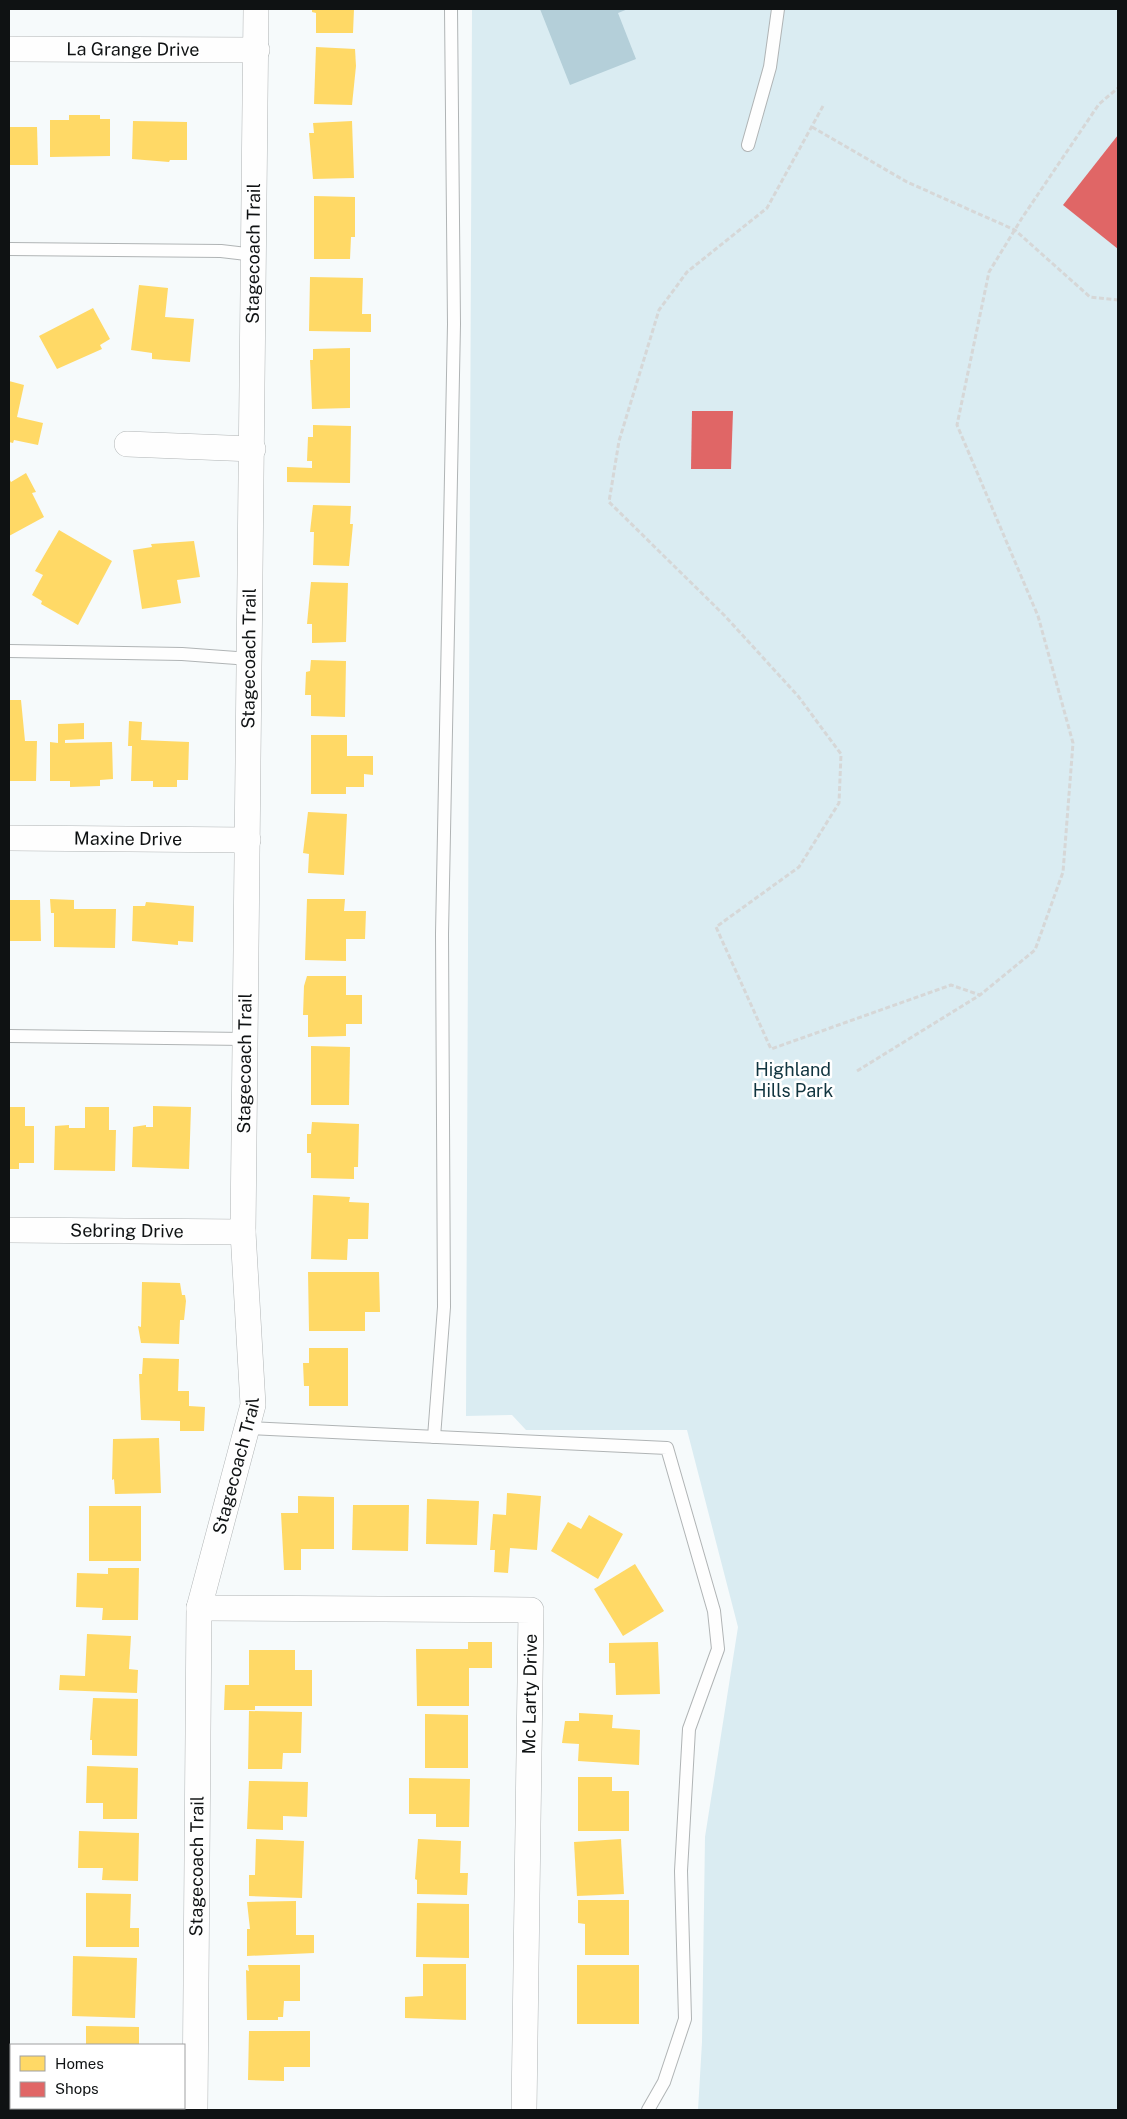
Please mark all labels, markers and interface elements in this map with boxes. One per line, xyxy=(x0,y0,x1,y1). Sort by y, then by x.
street label: La Grange Drive xyxy=(66,38,200,60)
street label: Stagecoach Trail xyxy=(242,183,264,324)
street label: Stagecoach Trail xyxy=(237,588,260,729)
street label: Maxine Drive xyxy=(74,828,182,849)
street label: Stagecoach Trail xyxy=(233,993,256,1134)
park label: Highland Hills Park xyxy=(753,1059,833,1101)
street label: Sebring Drive xyxy=(70,1220,184,1241)
street label: Stagecoach Trail xyxy=(208,1397,263,1537)
street label: Mc Larty Drive xyxy=(518,1633,541,1755)
street label: Stagecoach Trail xyxy=(185,1796,208,1936)
legend xyxy=(10,2044,185,2109)
text: Homes xyxy=(55,2055,104,2072)
text: Shops xyxy=(55,2080,99,2097)

